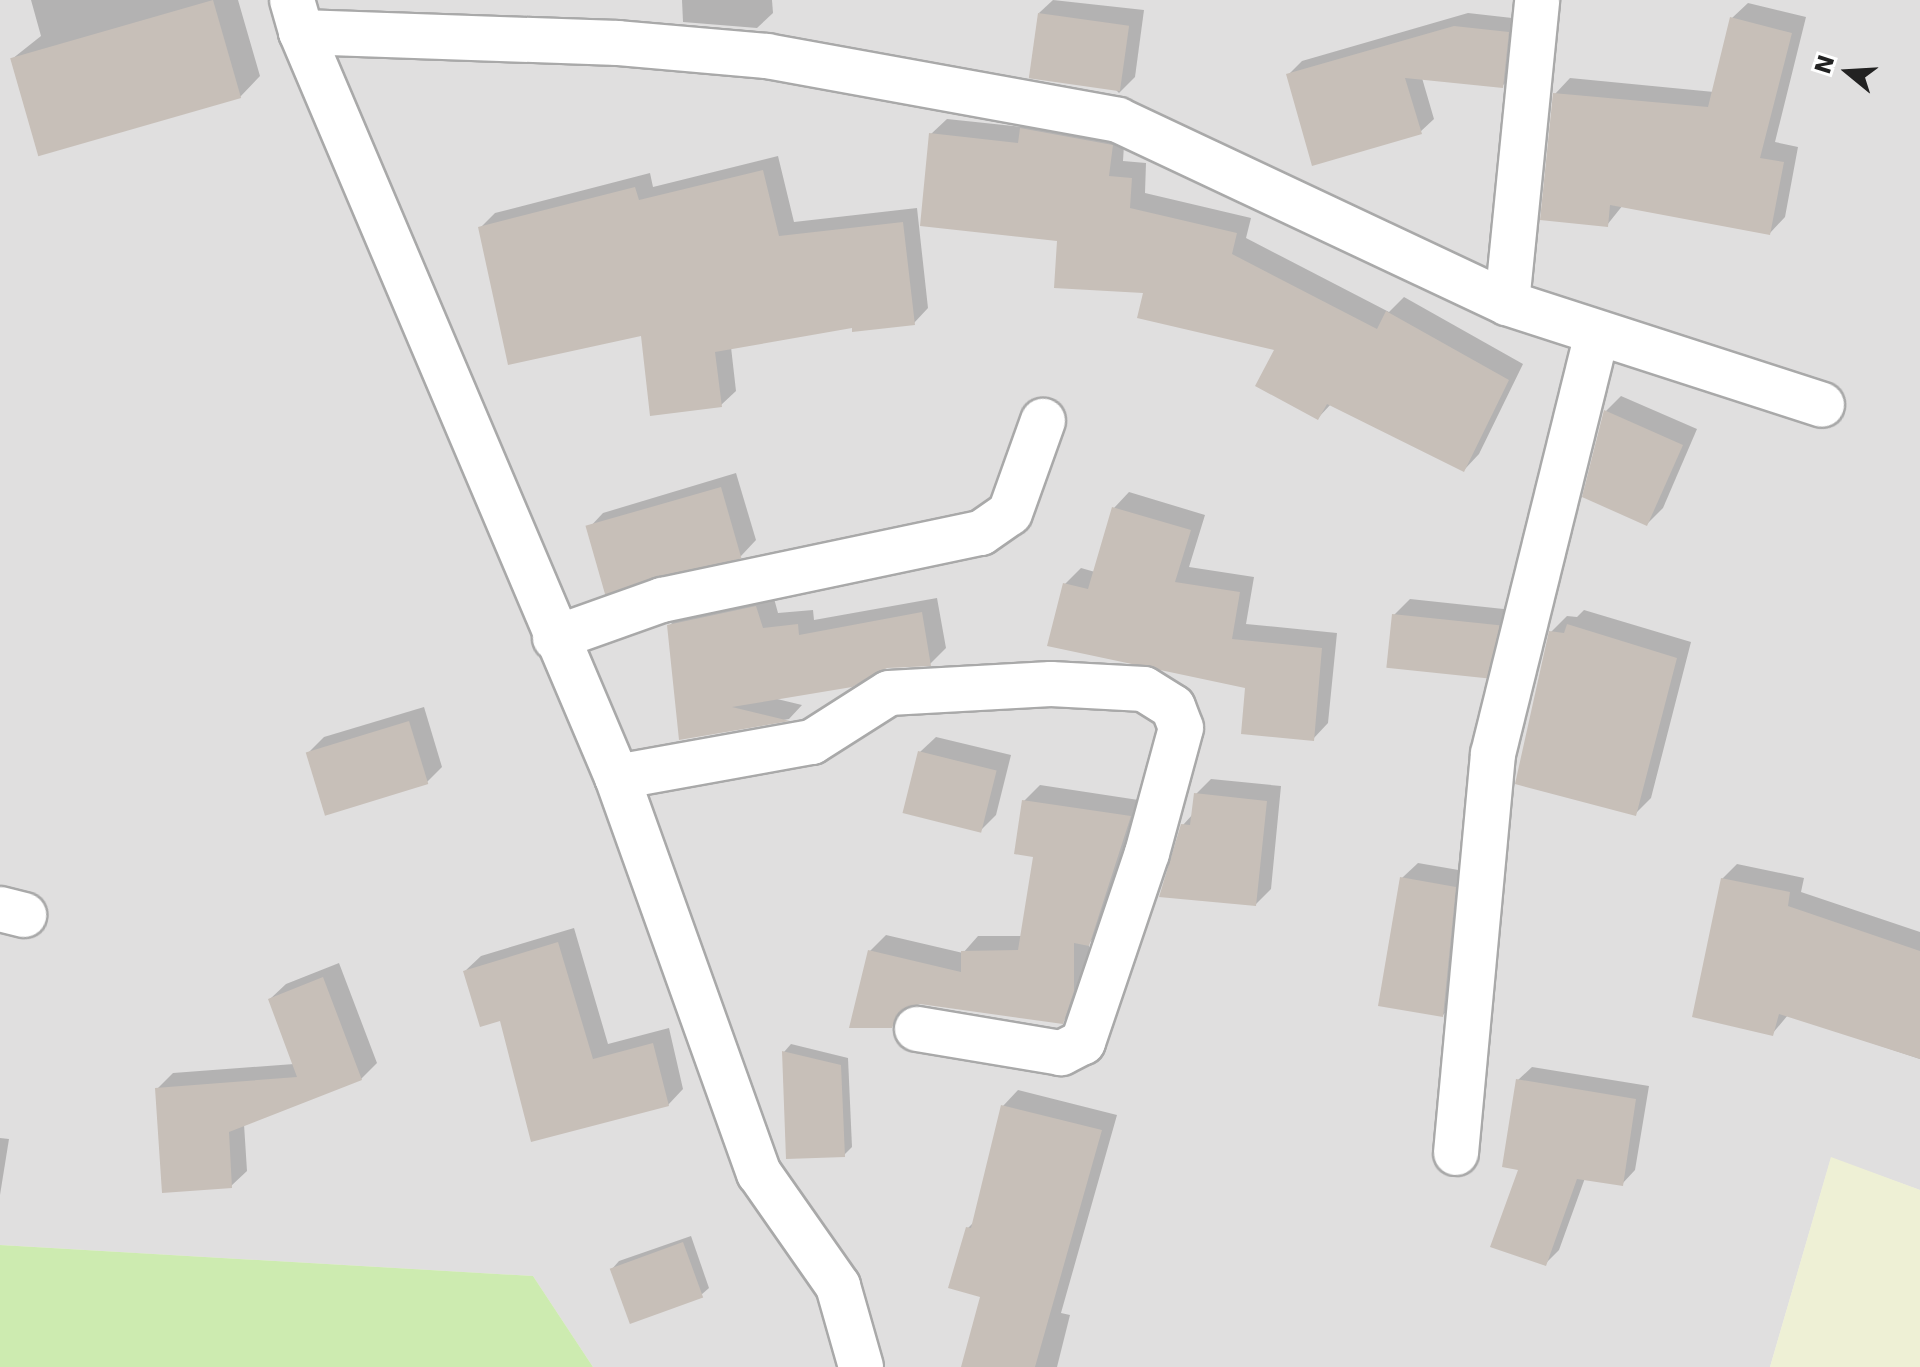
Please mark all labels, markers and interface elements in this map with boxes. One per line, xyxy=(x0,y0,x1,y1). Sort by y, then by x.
north arrow xyxy=(1808,32,1888,112)
text: N xyxy=(1810,52,1839,77)

